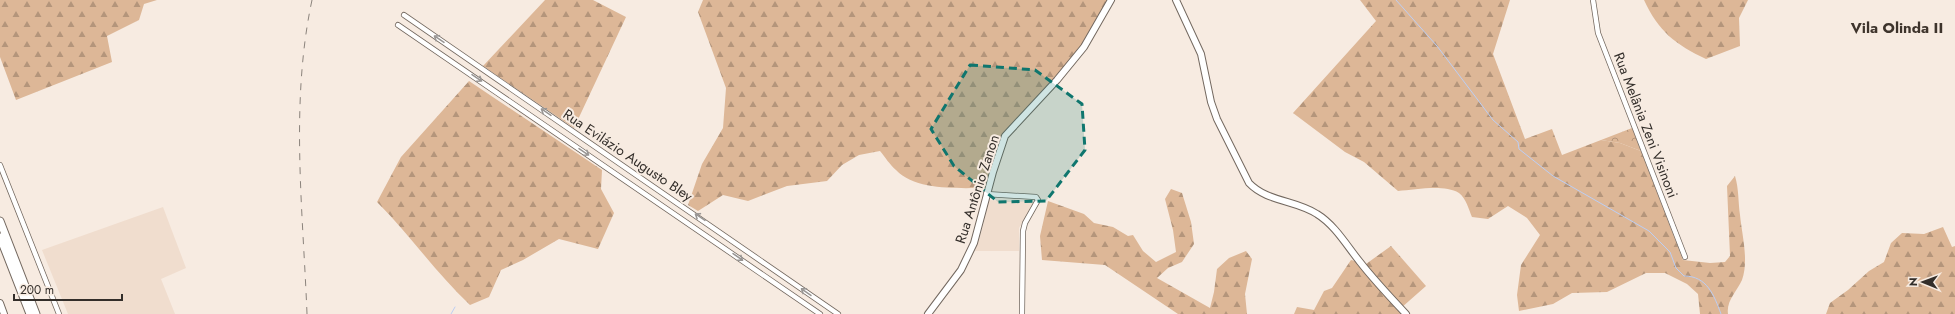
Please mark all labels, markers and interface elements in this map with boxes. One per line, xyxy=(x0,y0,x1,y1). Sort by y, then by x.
district label: Vila Olinda II xyxy=(1850,17,1943,39)
one-way arrow xyxy=(434,35,445,43)
street label: Rua Melânia Zeni Visinoni xyxy=(1609,49,1683,201)
one-way arrow xyxy=(471,74,482,82)
street label: Rua Evilázio Augusto Bley xyxy=(559,104,697,206)
one-way arrow xyxy=(541,108,552,116)
street label: Rua Antônio Zanon xyxy=(950,132,1004,246)
one-way arrow xyxy=(578,148,589,156)
one-way arrow xyxy=(695,213,706,221)
one-way arrow xyxy=(732,253,743,261)
north arrow xyxy=(1903,262,1943,302)
scale bar xyxy=(14,276,122,302)
text: N xyxy=(1905,277,1921,286)
text: 200 m xyxy=(20,281,54,299)
one-way arrow xyxy=(801,288,812,296)

